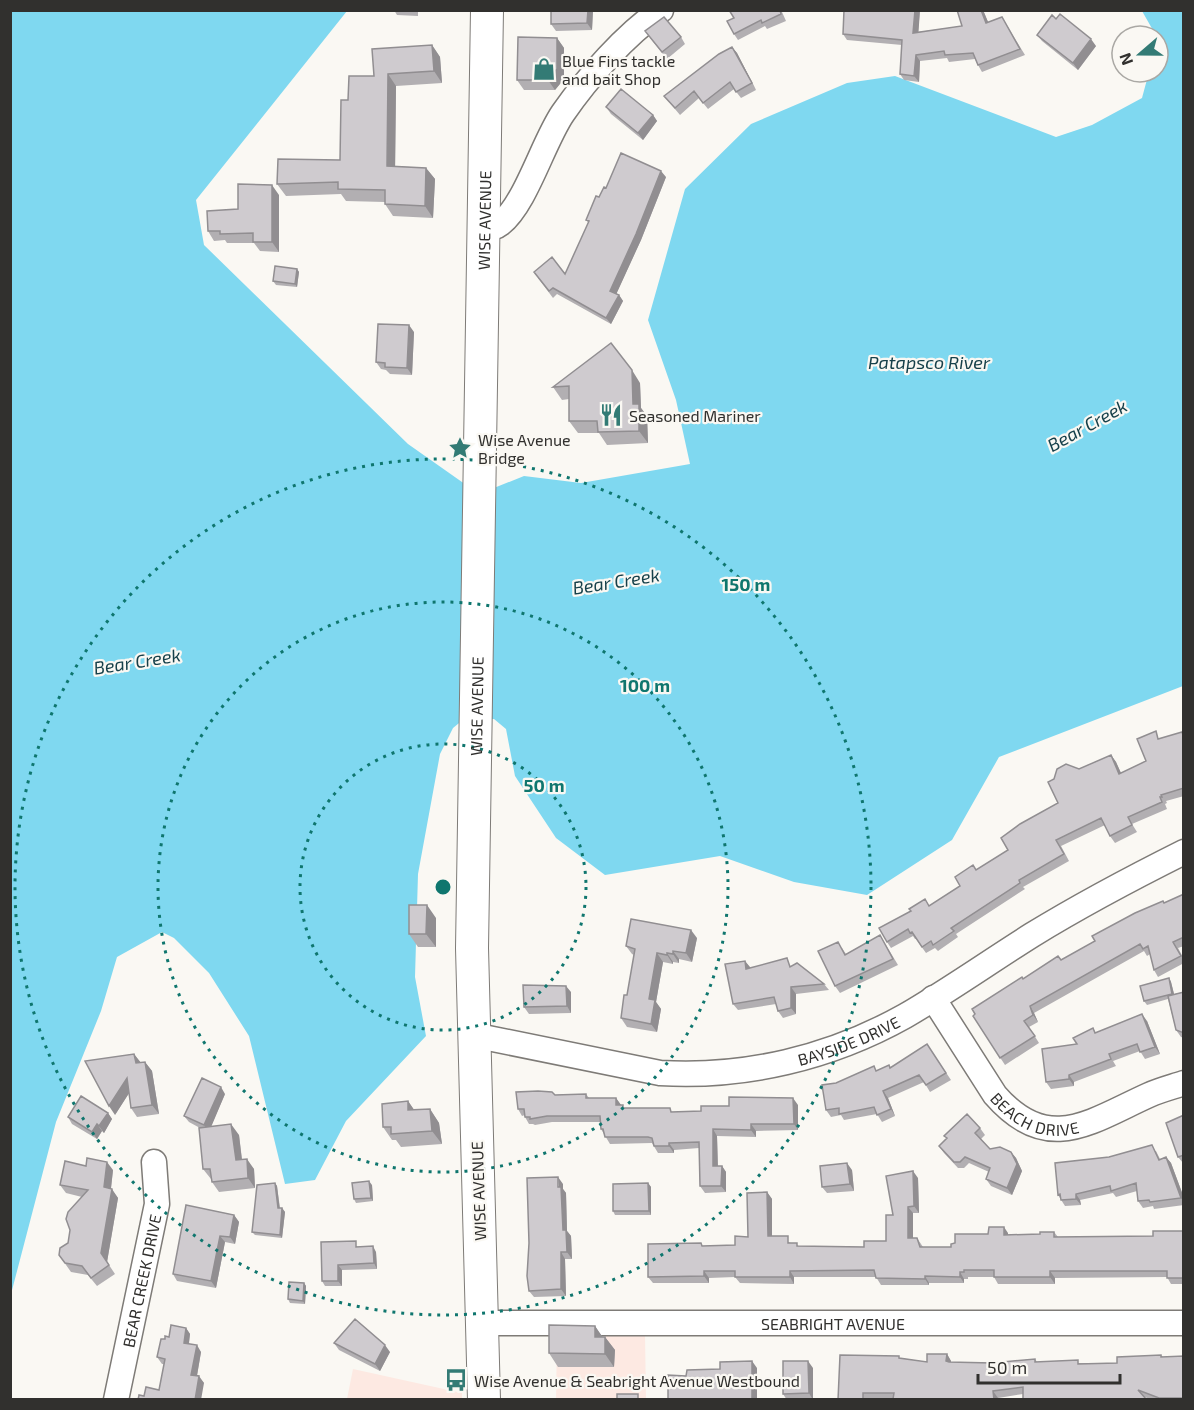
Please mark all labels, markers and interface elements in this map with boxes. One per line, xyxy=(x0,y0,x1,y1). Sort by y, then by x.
north arrow xyxy=(1110,24,1170,84)
place label: Blue Fins tackle and bait Shop xyxy=(562,51,675,88)
text: N xyxy=(1115,51,1136,68)
shop icon: Blue Fins tackle and bait Shop xyxy=(531,56,557,82)
street label: WISE AVENUE xyxy=(473,170,494,270)
water label: Patapsco River xyxy=(868,351,991,373)
water label: Bear Creek xyxy=(1043,394,1131,456)
restaurant icon: Seasoned Mariner xyxy=(598,402,624,428)
place label: Seasoned Mariner xyxy=(629,406,761,425)
place label: Wise Avenue Bridge xyxy=(478,430,571,467)
place icon: Wise Avenue Bridge xyxy=(447,435,473,461)
water label: Bear Creek xyxy=(571,563,661,599)
text: 150 m xyxy=(722,573,770,595)
water label: Bear Creek xyxy=(92,643,182,679)
street label: WISE AVENUE xyxy=(466,656,486,756)
text: 100 m xyxy=(620,674,670,696)
text: 50 m xyxy=(523,774,565,796)
centre of rings xyxy=(433,877,453,897)
street label: BAYSIDE DRIVE xyxy=(796,1011,903,1068)
street label: BEACH DRIVE xyxy=(987,1088,1081,1139)
street label: WISE AVENUE xyxy=(467,1141,489,1241)
street label: BEAR CREEK DRIVE xyxy=(118,1212,164,1349)
street label: SEABRIGHT AVENUE xyxy=(761,1314,905,1333)
scale bar xyxy=(978,1347,1120,1385)
text: 50 m xyxy=(987,1356,1027,1378)
bus stop icon: Wise Avenue & Seabright Avenue Westbound xyxy=(443,1367,469,1393)
place label: Wise Avenue & Seabright Avenue Westbound xyxy=(474,1371,800,1390)

